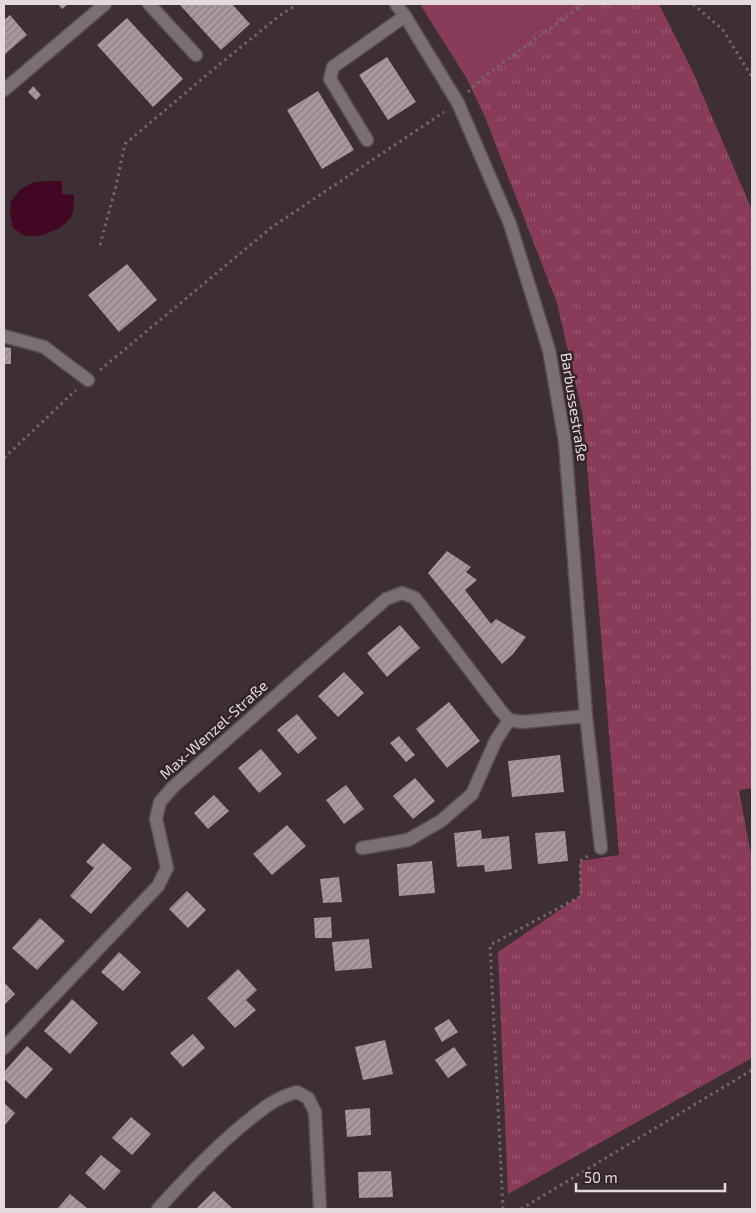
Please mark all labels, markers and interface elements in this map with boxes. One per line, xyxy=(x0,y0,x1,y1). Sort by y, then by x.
street label: Barbussestraße xyxy=(558,351,592,462)
street label: Max-Wenzel-Straße xyxy=(156,676,271,783)
scale bar xyxy=(576,1160,725,1192)
text: 50 m xyxy=(584,1168,618,1186)

